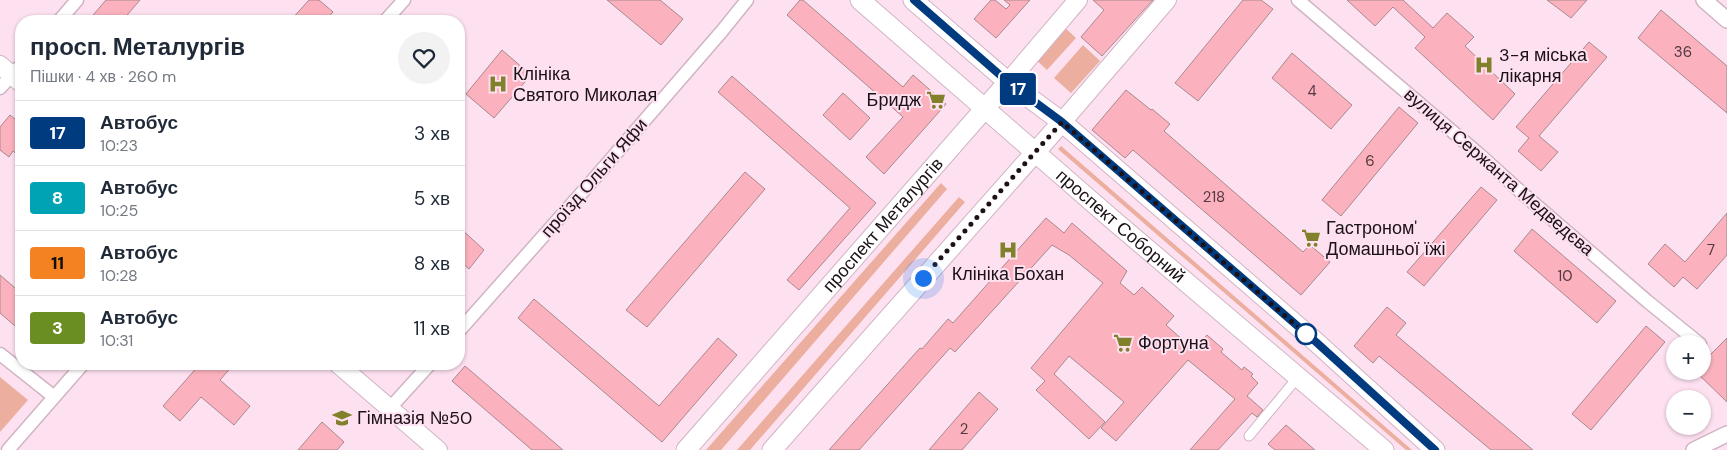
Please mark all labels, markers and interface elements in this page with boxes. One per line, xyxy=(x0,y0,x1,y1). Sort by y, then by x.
text: просп. Металургів xyxy=(30,31,245,62)
button: heart xyxy=(398,32,450,84)
house number: 36 xyxy=(1674,42,1692,62)
place label: 3-я міська лікарня xyxy=(1499,43,1588,88)
hospital icon: 3-я міська лікарня xyxy=(1473,54,1495,76)
place label: Клініка Святого Миколая xyxy=(513,62,657,107)
text: Пішки · 4 хв · 260 m xyxy=(30,66,176,87)
hospital icon: Клініка Святого Миколая xyxy=(487,73,509,95)
line badge: 17 xyxy=(996,73,1040,105)
text: 17 xyxy=(1010,77,1026,101)
house number: 4 xyxy=(1307,81,1317,101)
street label: вулиця Сержанта Медведєва xyxy=(1399,83,1600,262)
place label: Бридж xyxy=(867,88,921,112)
supermarket icon: Бридж xyxy=(925,89,947,111)
text: Автобус xyxy=(100,110,178,135)
street label: проїзд Ольги Яфи xyxy=(535,113,653,243)
text: 17 xyxy=(49,121,66,145)
text: 3 хв xyxy=(414,121,450,146)
text: 10:23 xyxy=(100,135,138,156)
house number: 6 xyxy=(1365,151,1375,171)
street label: проспект Металургів xyxy=(817,152,949,298)
street label: проспект Соборний xyxy=(1051,164,1190,288)
text: Автобус xyxy=(100,175,178,200)
text: 8 xyxy=(52,186,63,210)
text: 5 хв xyxy=(414,186,450,211)
house number: 218 xyxy=(1203,187,1225,207)
text: 10:25 xyxy=(100,200,138,221)
place label: Гастроном' Домашньої їжі xyxy=(1326,216,1445,261)
supermarket icon: Гастроном' Домашньої їжі xyxy=(1300,227,1322,249)
hospital icon: Клініка Бохан xyxy=(997,239,1019,261)
text: Автобус xyxy=(100,240,178,265)
house number: 7 xyxy=(1707,240,1715,260)
text: 11 xyxy=(51,251,64,275)
text: 8 хв xyxy=(414,251,450,276)
place label: Клініка Бохан xyxy=(952,262,1064,286)
text: 10:28 xyxy=(100,265,138,286)
your location xyxy=(911,266,936,291)
house number: 10 xyxy=(1558,266,1572,286)
text: Автобус xyxy=(100,305,178,330)
text: 3 xyxy=(52,316,63,340)
text: 11 хв xyxy=(413,316,450,341)
unlabelled marker xyxy=(1295,323,1317,345)
text: 10:31 xyxy=(100,330,133,351)
place label: Фортуна xyxy=(1138,331,1210,355)
supermarket icon: Фортуна xyxy=(1112,332,1134,354)
map controls xyxy=(1666,335,1711,435)
button: + xyxy=(1666,335,1711,380)
button: − xyxy=(1666,390,1711,435)
place label: Гімназія №50 xyxy=(357,406,472,430)
school or university icon: Гімназія №50 xyxy=(331,407,353,429)
house number: 2 xyxy=(960,419,968,439)

